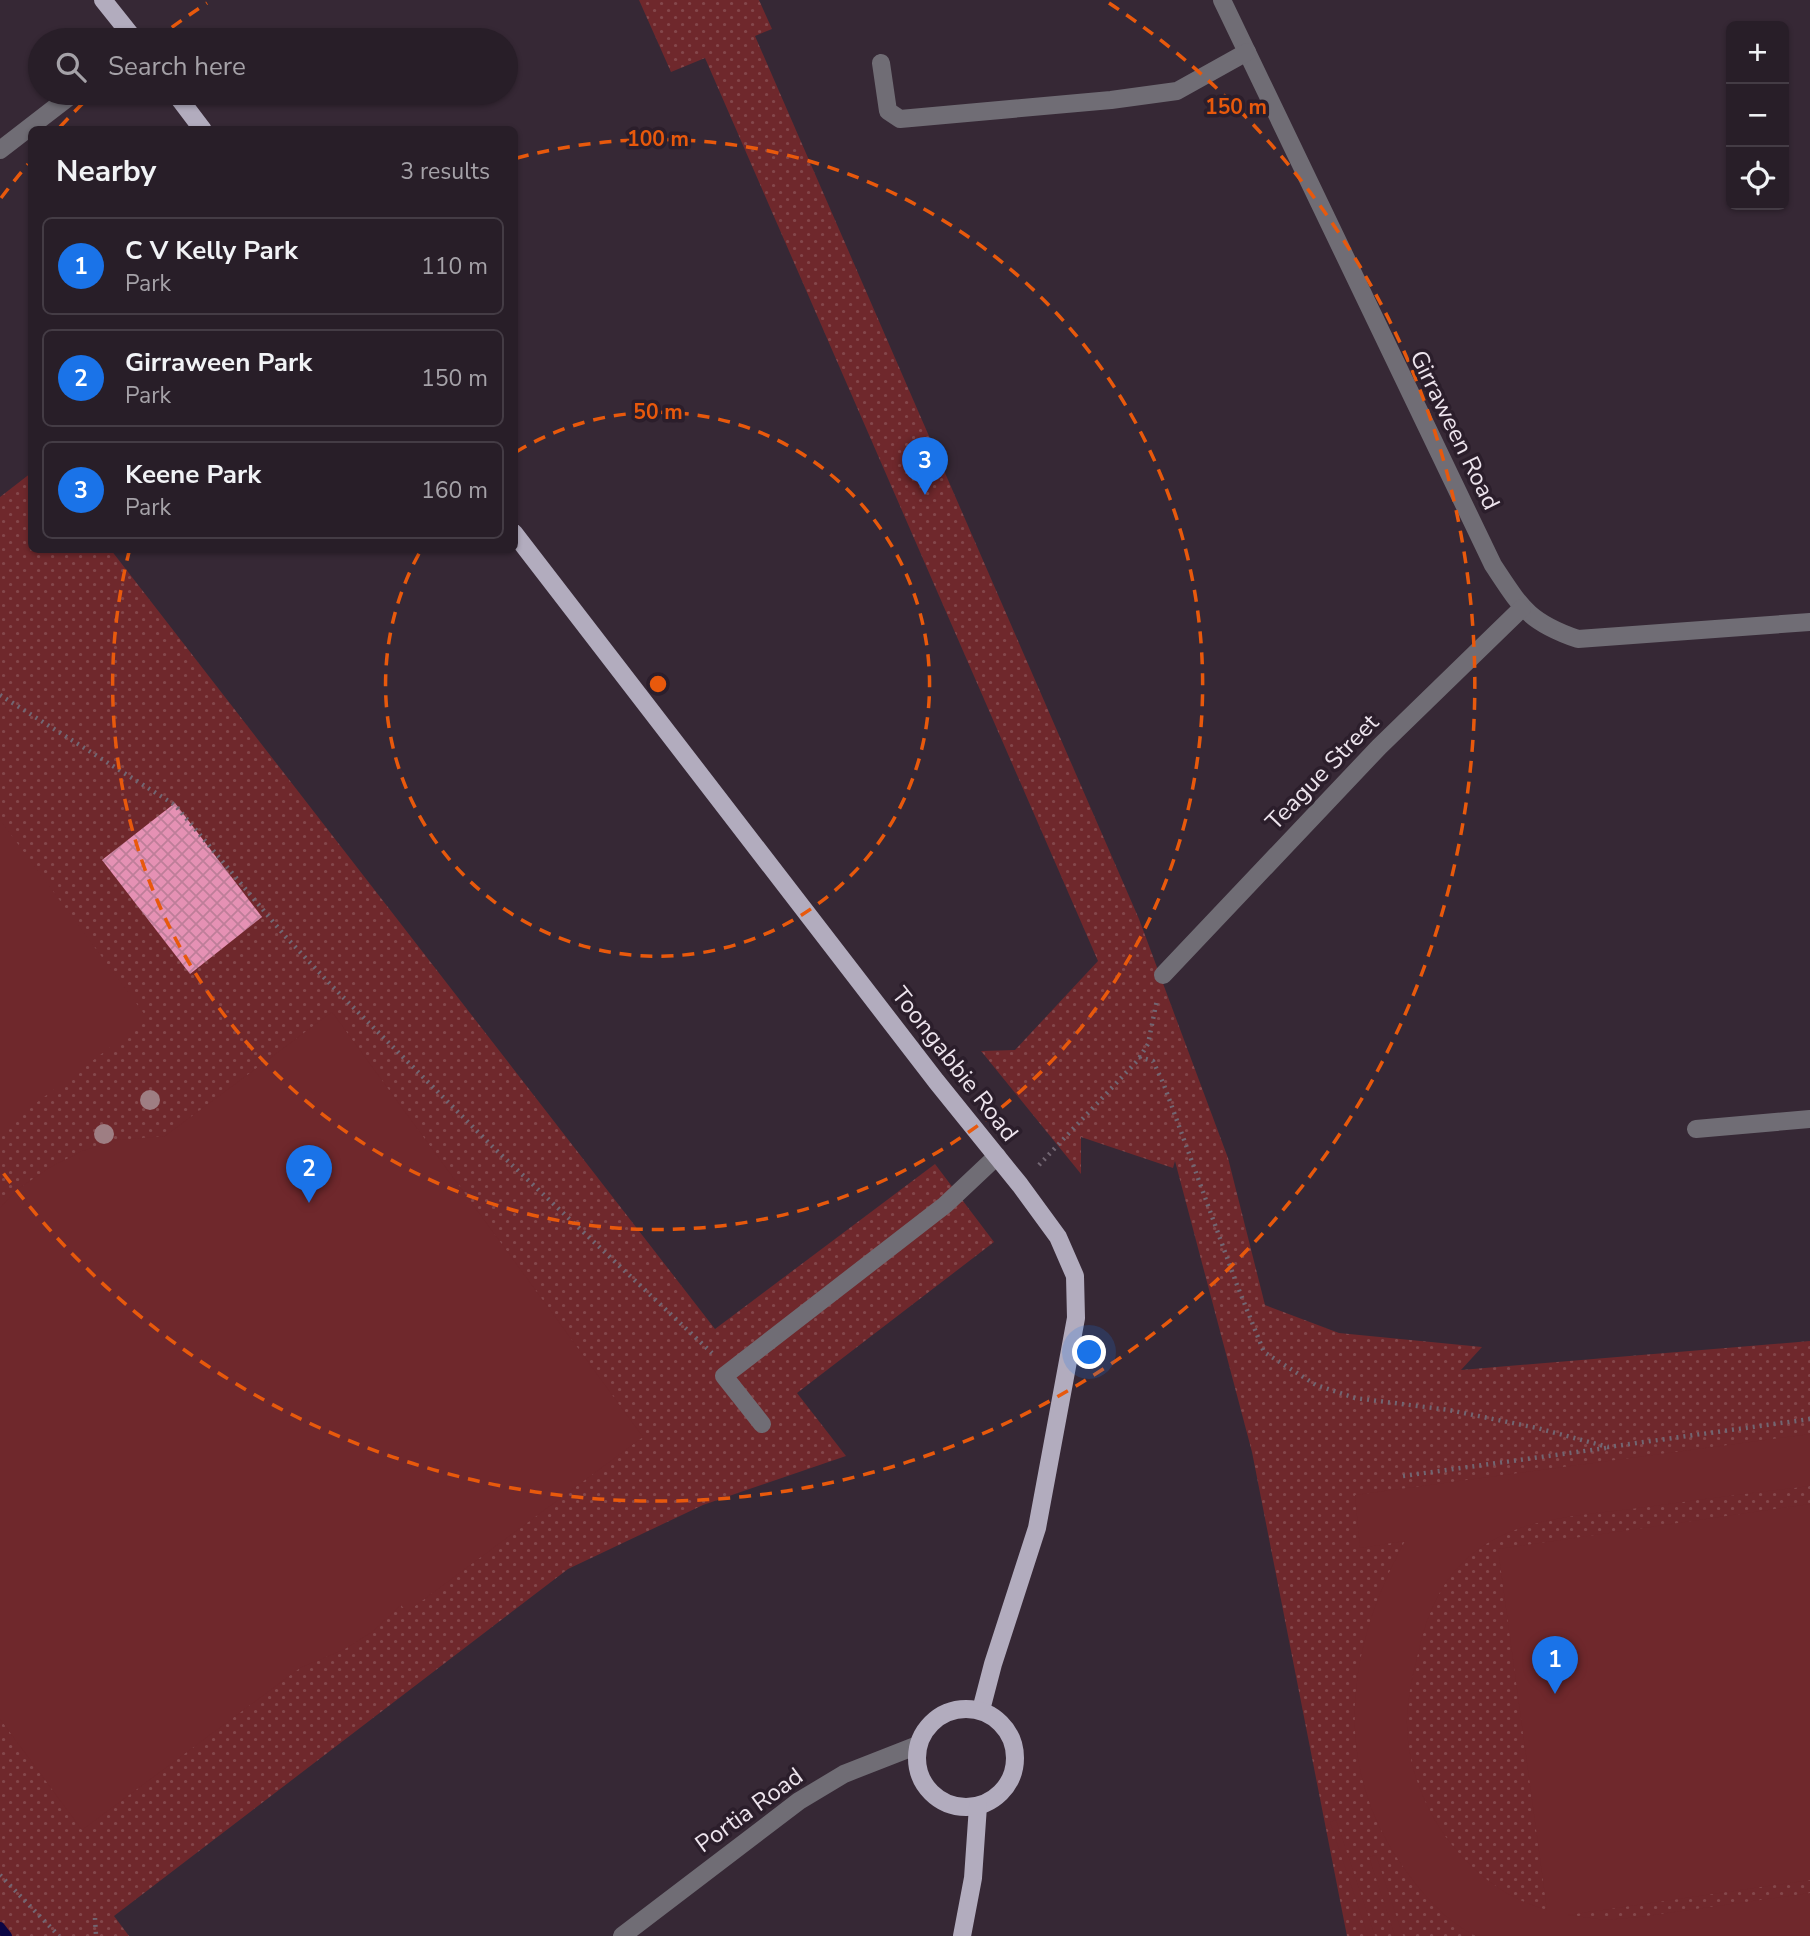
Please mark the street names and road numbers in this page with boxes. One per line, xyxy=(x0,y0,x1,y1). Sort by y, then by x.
street label: Girraween Road xyxy=(1403,345,1507,515)
street label: Teague Street xyxy=(1258,706,1386,837)
street label: Toongabbie Road xyxy=(885,980,1025,1148)
street label: Portia Road xyxy=(689,1760,809,1860)

